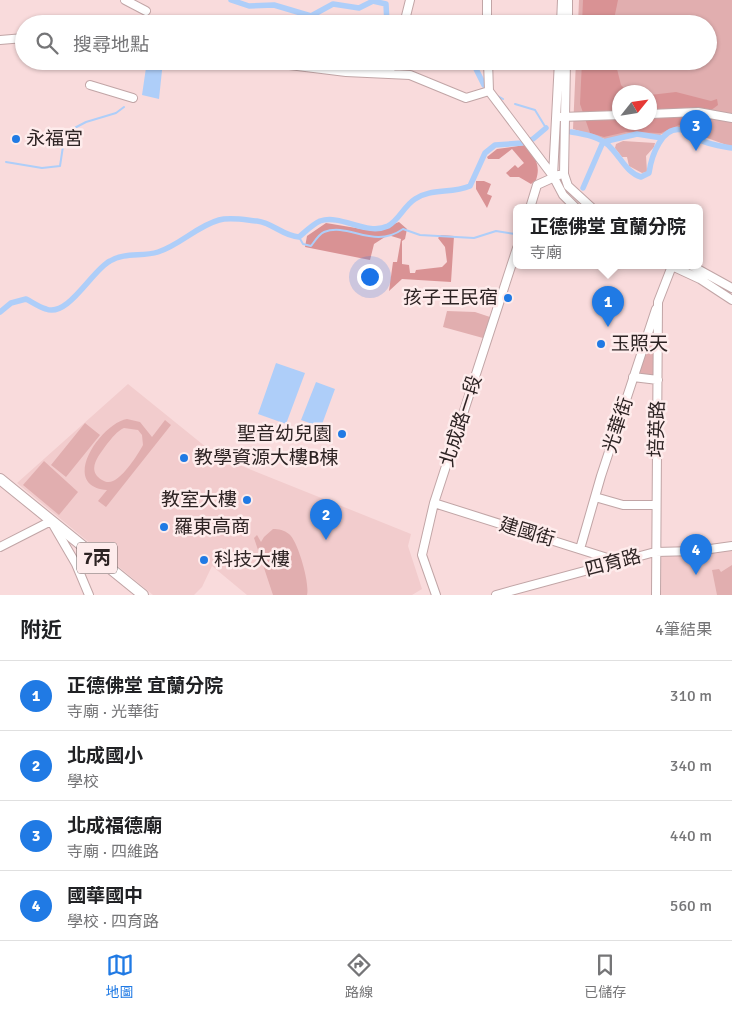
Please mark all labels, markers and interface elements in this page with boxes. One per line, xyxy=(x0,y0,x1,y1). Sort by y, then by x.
search box xyxy=(15,15,717,70)
icon: search xyxy=(33,29,61,57)
text: 搜尋地點 xyxy=(73,33,149,57)
north arrow xyxy=(612,85,657,130)
pin: 3 xyxy=(680,110,712,151)
place label: 永福宮 xyxy=(26,127,83,151)
marker: 永福宮 xyxy=(10,133,22,145)
popup xyxy=(513,204,703,269)
text: 正德佛堂 宜蘭分院 xyxy=(530,215,686,239)
text: 寺廟 xyxy=(530,243,562,263)
your location xyxy=(357,264,383,290)
place label: 孩子王民宿 xyxy=(403,286,498,310)
pin: 1 xyxy=(592,286,624,327)
marker: 孩子王民宿 xyxy=(502,292,514,304)
place label: 玉照天 xyxy=(611,332,668,356)
marker: 玉照天 xyxy=(595,338,607,350)
street label: 北成路一段 xyxy=(435,372,487,470)
street label: 光華街 xyxy=(598,394,638,456)
street label: 培英路 xyxy=(644,400,670,458)
place label: 聖音幼兒園 xyxy=(237,422,332,446)
marker: 聖音幼兒園 xyxy=(336,428,348,440)
place label: 教學資源大樓B棟 xyxy=(194,446,339,470)
marker: 教學資源大樓B棟 xyxy=(178,452,190,464)
place label: 教室大樓 xyxy=(161,488,237,512)
marker: 教室大樓 xyxy=(241,494,253,506)
pin: 2 xyxy=(310,499,342,540)
street label: 建國街 xyxy=(496,512,558,552)
place label: 羅東高商 xyxy=(174,515,250,539)
marker: 羅東高商 xyxy=(158,521,170,533)
pin: 4 xyxy=(680,534,712,575)
road number: 7丙 xyxy=(77,542,117,574)
street label: 四育路 xyxy=(582,544,644,582)
place label: 科技大樓 xyxy=(214,548,290,572)
marker: 科技大樓 xyxy=(198,554,210,566)
text: 附近 xyxy=(20,617,62,643)
text: 4筆結果 xyxy=(655,620,712,640)
text: 正德佛堂 宜蘭分院 xyxy=(67,674,223,698)
text: 1 xyxy=(32,686,40,706)
text: 310 m xyxy=(670,686,712,706)
text: 寺廟 · 光華街 xyxy=(67,702,159,722)
text: 北成國小 xyxy=(67,744,143,768)
text: 2 xyxy=(32,756,40,776)
text: 340 m xyxy=(670,756,712,776)
text: 學校 xyxy=(67,772,99,792)
text: 北成福德廟 xyxy=(67,814,162,838)
text: 3 xyxy=(32,826,40,846)
text: 440 m xyxy=(670,826,712,846)
text: 寺廟 · 四維路 xyxy=(67,842,159,862)
text: 國華國中 xyxy=(67,884,143,908)
text: 4 xyxy=(32,896,40,916)
text: 560 m xyxy=(670,896,712,916)
text: 學校 · 四育路 xyxy=(67,912,159,932)
tab: 地圖 xyxy=(106,951,134,1001)
tab: 路線 xyxy=(345,951,373,1001)
tab: 已儲存 xyxy=(584,951,626,1001)

